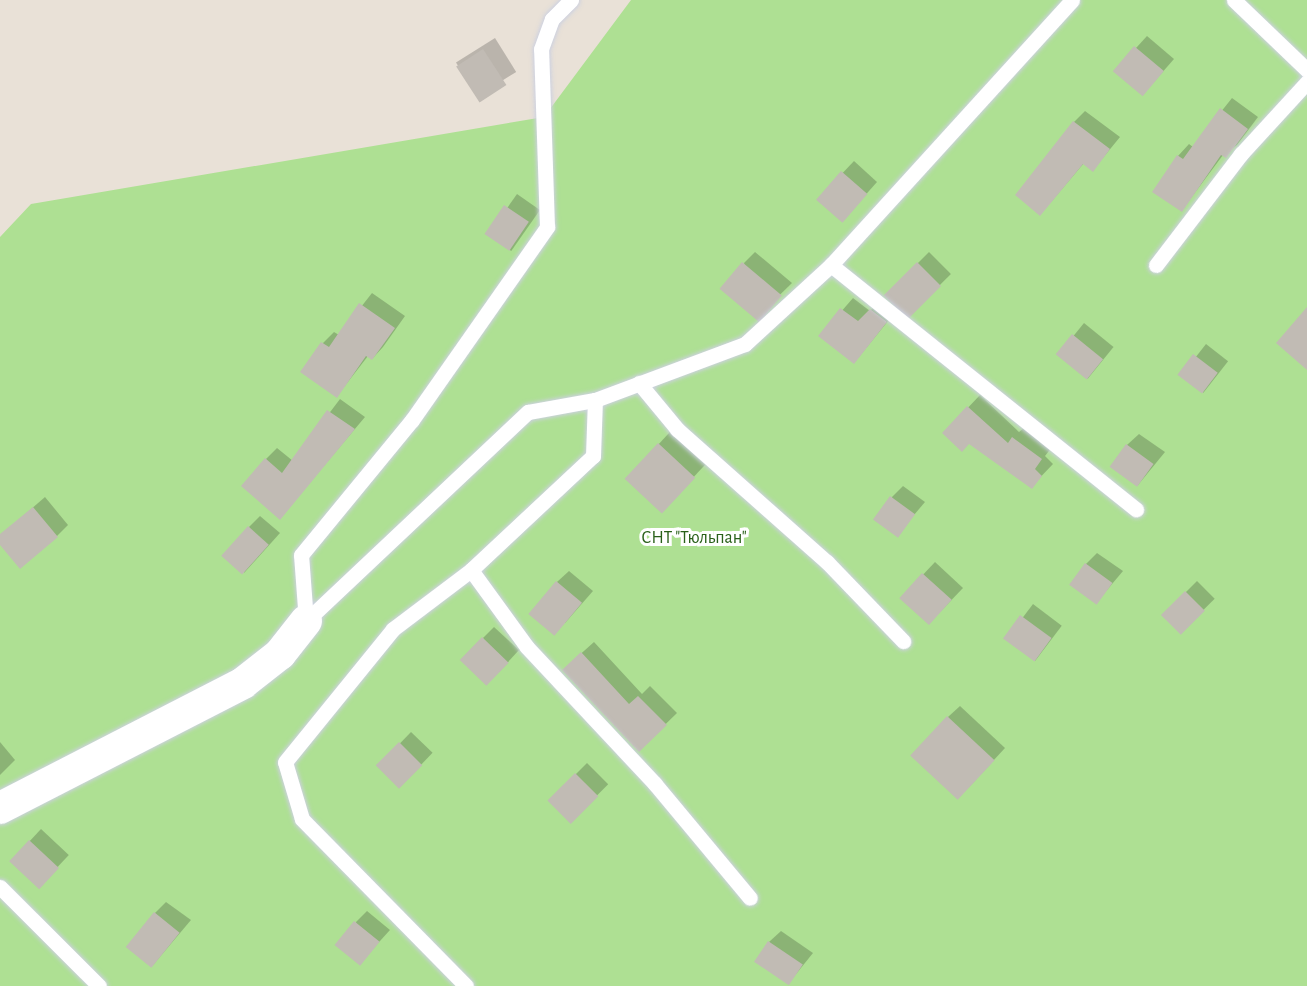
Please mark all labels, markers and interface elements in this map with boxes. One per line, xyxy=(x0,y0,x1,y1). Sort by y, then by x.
park label: СНТ "Тюльпан" xyxy=(641,527,747,549)

